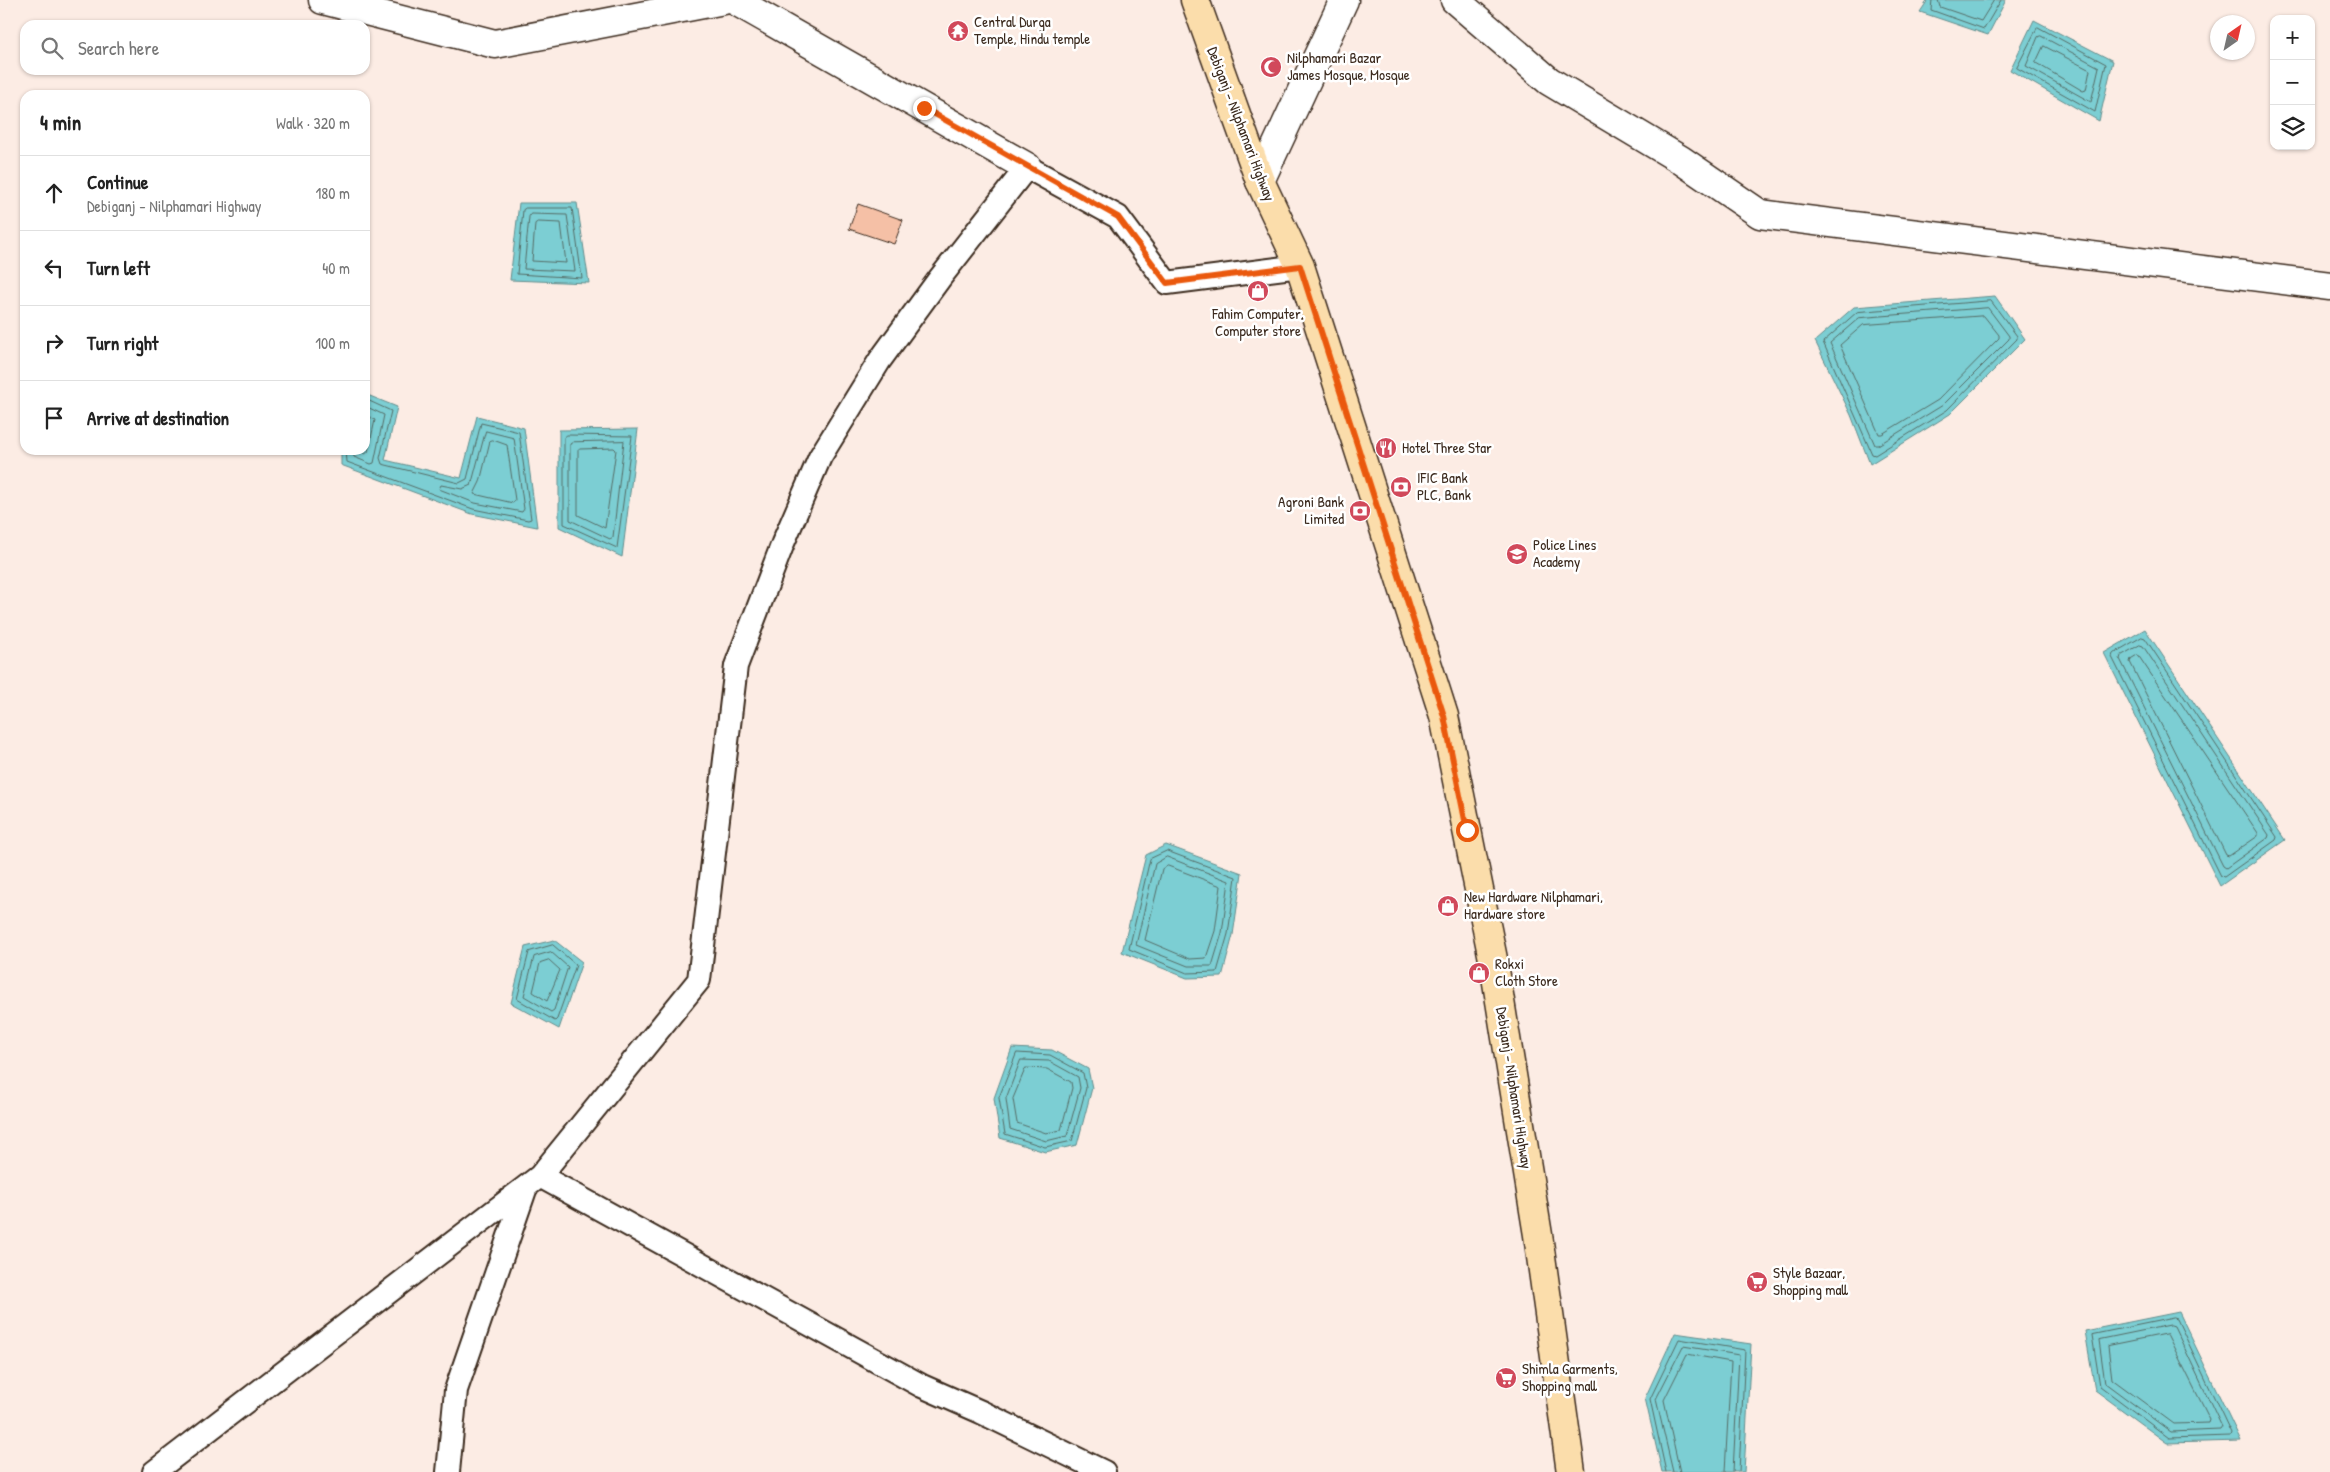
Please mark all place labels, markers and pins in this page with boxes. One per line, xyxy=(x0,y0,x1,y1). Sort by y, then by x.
place label: Central Durga Temple, Hindu temple xyxy=(974,11,1090,49)
temple icon: Central Durga Temple, Hindu temple xyxy=(946,19,970,43)
place label: Nilphamari Bazar James Mosque, Mosque xyxy=(1287,47,1410,85)
mosque icon: Nilphamari Bazar James Mosque, Mosque xyxy=(1259,55,1283,79)
shop icon: Fahim Computer, Computer store xyxy=(1246,279,1270,303)
place label: Fahim Computer, Computer store xyxy=(1211,303,1304,341)
restaurant icon: Hotel Three Star xyxy=(1374,436,1398,460)
place label: Hotel Three Star xyxy=(1402,437,1492,458)
place label: IFIC Bank PLC, Bank xyxy=(1417,467,1471,505)
bank icon: IFIC Bank PLC, Bank xyxy=(1389,475,1413,499)
place label: Agroni Bank Limited xyxy=(1278,491,1344,529)
bank icon: Agroni Bank Limited xyxy=(1348,499,1372,523)
place label: Police Lines Academy xyxy=(1533,534,1597,572)
school or university icon: Police Lines Academy xyxy=(1505,542,1529,566)
place label: New Hardware Nilphamari, Hardware store xyxy=(1464,886,1603,924)
shop icon: New Hardware Nilphamari, Hardware store xyxy=(1436,894,1460,918)
place label: Rokxi Cloth Store xyxy=(1495,953,1558,991)
shop icon: Rokxi Cloth Store xyxy=(1467,961,1491,985)
place label: Style Bazaar, Shopping mall xyxy=(1773,1262,1848,1300)
supermarket icon: Style Bazaar, Shopping mall xyxy=(1745,1270,1769,1294)
place label: Shimla Garments, Shopping mall xyxy=(1522,1358,1618,1396)
supermarket icon: Shimla Garments, Shopping mall xyxy=(1494,1366,1518,1390)

